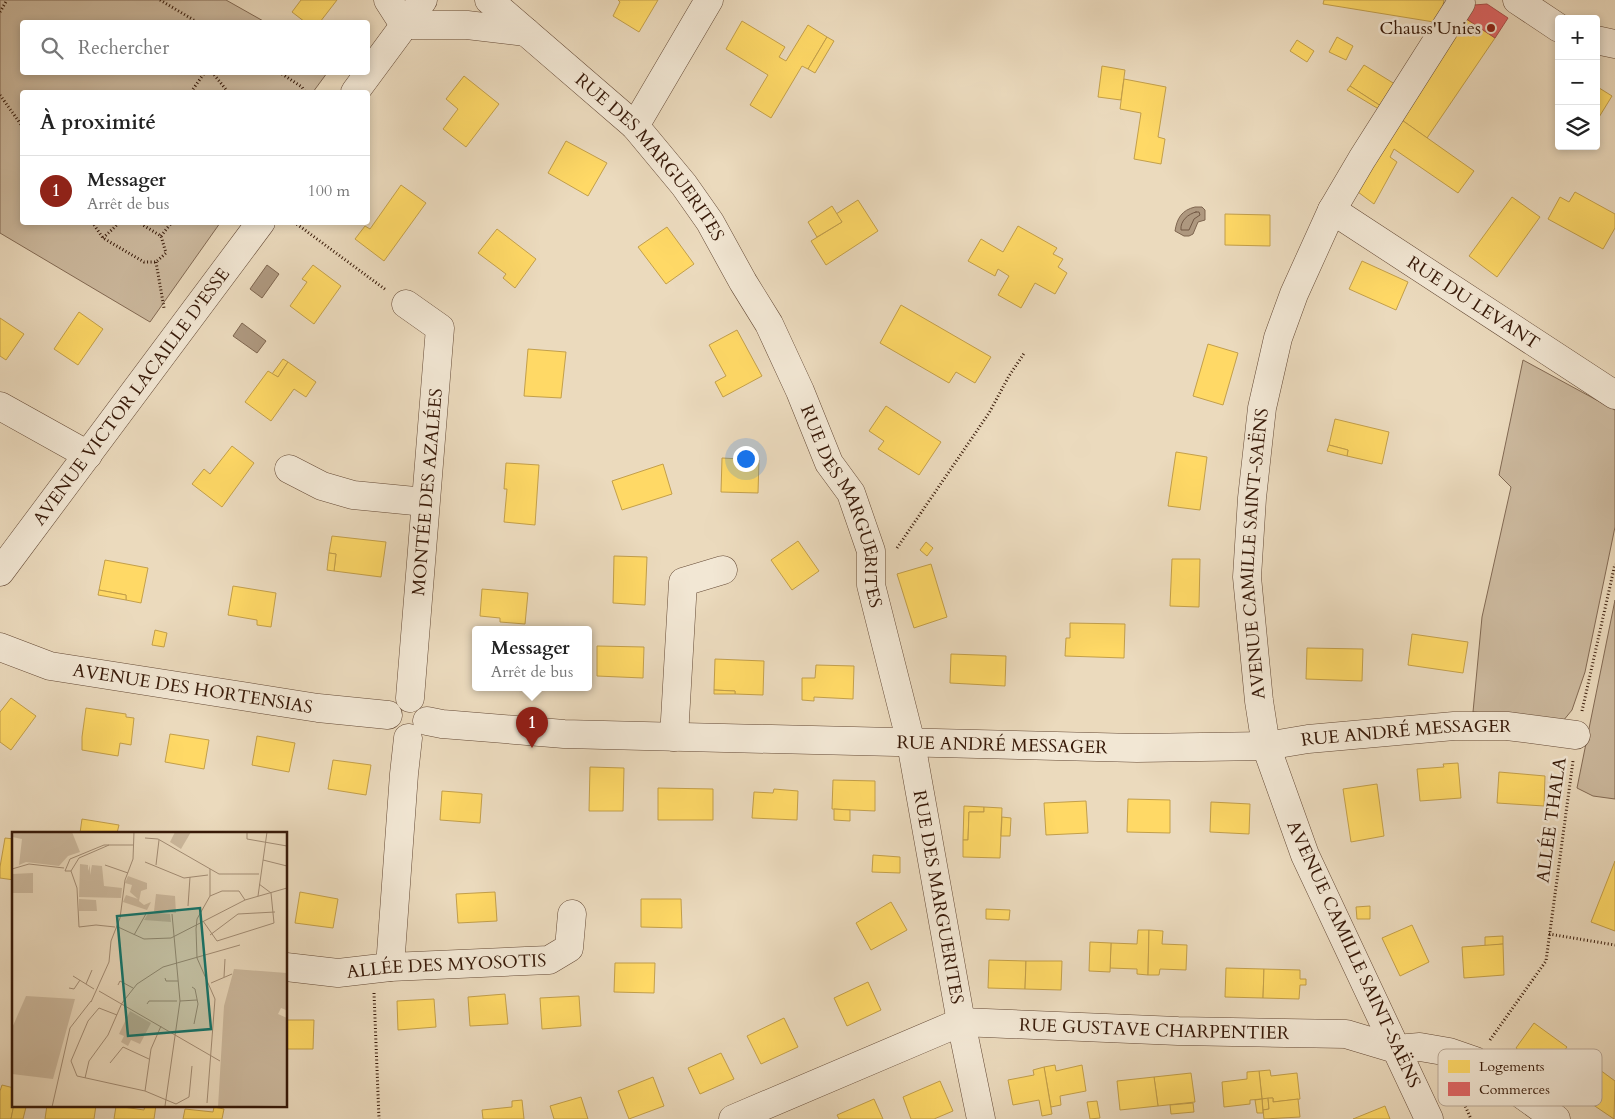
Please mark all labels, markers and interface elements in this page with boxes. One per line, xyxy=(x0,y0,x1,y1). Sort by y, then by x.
map controls xyxy=(1555,15,1600,150)
button: + xyxy=(1555,15,1600,60)
place label: Chauss'Unies xyxy=(1379,16,1481,41)
search box xyxy=(20,20,370,75)
marker: Chauss'Unies xyxy=(1485,22,1497,34)
icon: search xyxy=(38,34,66,62)
text: Rechercher xyxy=(78,35,169,61)
button: − xyxy=(1555,60,1600,105)
street label: RUE DES MARGUERITES xyxy=(569,68,730,246)
button: layers xyxy=(1555,105,1600,150)
text: À proximité xyxy=(40,108,156,137)
text: Messager xyxy=(87,167,166,193)
text: 1 xyxy=(52,180,60,202)
text: 100 m xyxy=(308,180,350,202)
text: Arrêt de bus xyxy=(87,193,169,215)
street label: RUE DU LEVANT xyxy=(1402,250,1544,355)
street label: AVENUE VICTOR LACAILLE D'ESSE xyxy=(27,263,236,531)
street label: MONTÉE DES AZALÉES xyxy=(406,387,449,597)
street label: RUE DES MARGUERITES xyxy=(794,401,888,610)
street label: AVENUE CAMILLE SAINT-SAËNS xyxy=(1235,407,1275,700)
your location xyxy=(733,446,759,472)
popup xyxy=(472,626,592,691)
text: Messager xyxy=(491,635,570,661)
street label: AVENUE DES HORTENSIAS xyxy=(71,658,314,720)
text: Arrêt de bus xyxy=(491,661,573,683)
pin: 1 xyxy=(516,707,548,748)
street label: RUE ANDRÉ MESSAGER xyxy=(1299,714,1512,753)
street label: RUE ANDRÉ MESSAGER xyxy=(896,730,1109,760)
street label: ALLÉE THALA xyxy=(1530,756,1573,884)
street label: RUE DES MARGUERITES xyxy=(907,788,970,1006)
street label: AVENUE CAMILLE SAINT-SAËNS xyxy=(1280,816,1427,1092)
inset map xyxy=(12,832,288,1106)
street label: ALLÉE DES MYOSOTIS xyxy=(345,948,547,985)
street label: RUE GUSTAVE CHARPENTIER xyxy=(1018,1012,1290,1046)
legend xyxy=(1438,1049,1602,1106)
text: Logements xyxy=(1479,1057,1545,1076)
text: Commerces xyxy=(1479,1080,1550,1099)

